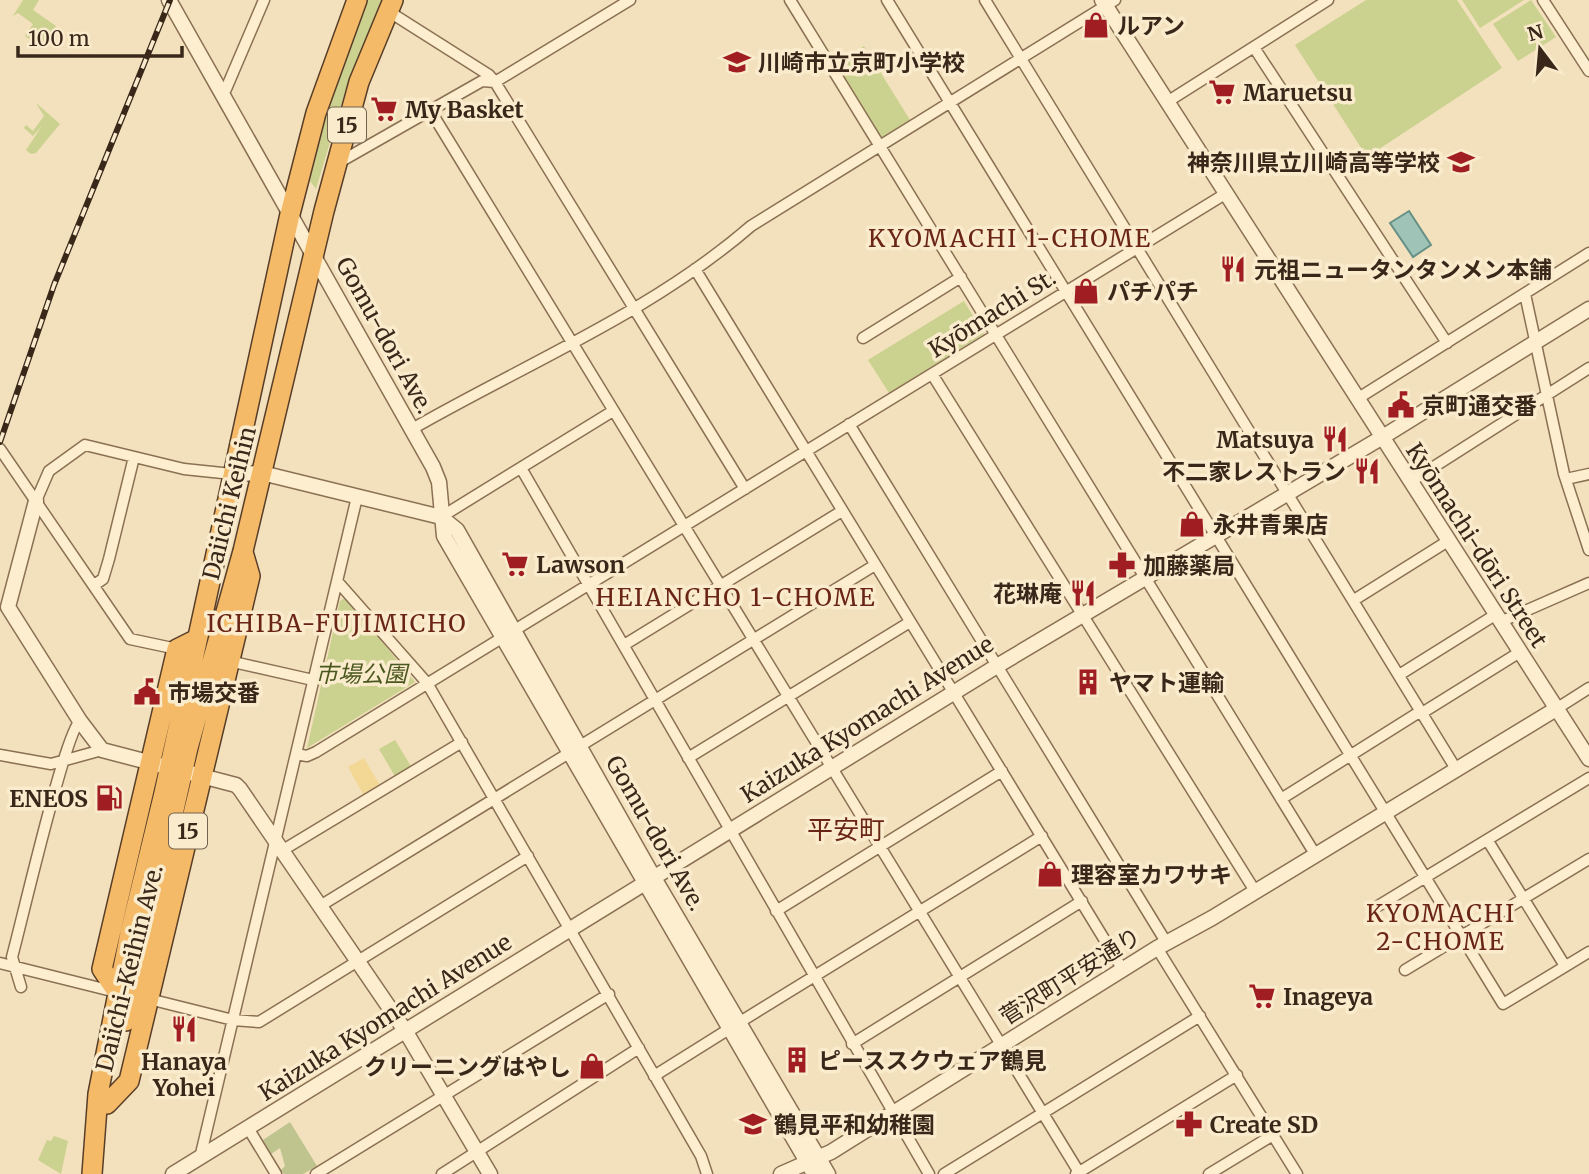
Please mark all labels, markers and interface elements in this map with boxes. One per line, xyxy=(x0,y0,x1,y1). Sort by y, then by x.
shop icon: ルアン xyxy=(1081,10,1111,40)
place label: ルアン xyxy=(1117,11,1185,40)
scale bar xyxy=(18,14,182,58)
north arrow xyxy=(1505,14,1575,84)
text: N xyxy=(1525,19,1546,46)
text: 100 m xyxy=(28,25,90,52)
school or university icon: 川崎市立京町小学校 xyxy=(722,47,752,77)
place label: 川崎市立京町小学校 xyxy=(758,48,965,77)
supermarket icon: Maruetsu xyxy=(1207,77,1237,107)
place label: Maruetsu xyxy=(1243,78,1353,107)
supermarket icon: My Basket xyxy=(369,94,399,124)
place label: My Basket xyxy=(405,95,524,124)
road number: 15 xyxy=(328,108,366,142)
school or university icon: 神奈川県立川崎高等学校 xyxy=(1446,147,1476,177)
place label: 神奈川県立川崎高等学校 xyxy=(1187,148,1440,177)
district label: KYOMACHI 1-CHOME xyxy=(868,223,1152,254)
street label: Gomu-dori Ave. xyxy=(330,252,440,418)
restaurant icon: 元祖ニュータンタンメン本舗 xyxy=(1218,254,1248,284)
place label: 元祖ニュータンタンメン本舗 xyxy=(1254,255,1552,284)
street label: Kyōmachi St. xyxy=(923,262,1061,364)
shop icon: パチパチ xyxy=(1071,276,1101,306)
place label: パチパチ xyxy=(1107,277,1199,306)
public building icon: 京町通交番 xyxy=(1386,390,1416,420)
place label: 京町通交番 xyxy=(1422,391,1537,420)
street label: Daiichi Keihin xyxy=(196,423,262,583)
restaurant icon: Matsuya xyxy=(1320,424,1350,454)
place label: Matsuya xyxy=(1216,425,1314,454)
street label: Kyōmachi-dōri Street xyxy=(1400,437,1554,653)
restaurant icon: 不二家レストラン xyxy=(1352,456,1382,486)
place label: 不二家レストラン xyxy=(1162,457,1346,486)
shop icon: 永井青果店 xyxy=(1177,509,1207,539)
place label: 永井青果店 xyxy=(1213,510,1328,539)
supermarket icon: Lawson xyxy=(500,549,530,579)
place label: Lawson xyxy=(536,550,625,579)
pharmacy icon: 加藤薬局 xyxy=(1107,550,1137,580)
place label: 加藤薬局 xyxy=(1143,551,1235,580)
restaurant icon: 花琳庵 xyxy=(1068,578,1098,608)
place label: 花琳庵 xyxy=(993,579,1062,608)
district label: HEIANCHO 1-CHOME xyxy=(596,582,876,613)
district label: ICHIBA-FUJIMICHO xyxy=(206,608,468,639)
street label: Kaizuka Kyomachi Avenue xyxy=(735,629,999,809)
park label: 市場公園 xyxy=(315,659,410,688)
building icon: ヤマト運輸 xyxy=(1073,667,1103,697)
place label: ヤマト運輸 xyxy=(1109,668,1224,697)
public building icon: 市場交番 xyxy=(132,677,162,707)
place label: 市場交番 xyxy=(168,678,260,707)
street label: Gomu-dori Ave. xyxy=(600,750,712,916)
fuel station icon: ENEOS xyxy=(94,783,124,813)
place label: ENEOS xyxy=(9,784,88,813)
district label: 平安町 xyxy=(807,813,885,846)
road number: 15 xyxy=(169,814,207,848)
shop icon: 理容室カワサキ xyxy=(1035,859,1065,889)
place label: 理容室カワサキ xyxy=(1071,860,1232,889)
street label: Daiichi-Keihin Ave. xyxy=(89,862,169,1074)
district label: KYOMACHI 2-CHOME xyxy=(1366,898,1516,957)
street label: 菅沢町平安通り xyxy=(994,921,1146,1031)
street label: Kaizuka Kyomachi Avenue xyxy=(253,927,517,1107)
supermarket icon: Inageya xyxy=(1247,981,1277,1011)
place label: Inageya xyxy=(1283,982,1373,1011)
restaurant icon: Hanaya Yohei xyxy=(169,1014,199,1044)
building icon: ピーススクウェア鶴見 xyxy=(782,1045,812,1075)
place label: ピーススクウェア鶴見 xyxy=(818,1046,1047,1075)
place label: Hanaya Yohei xyxy=(141,1047,227,1102)
shop icon: クリーニングはやし xyxy=(577,1051,607,1081)
place label: クリーニングはやし xyxy=(364,1052,571,1081)
school or university icon: 鶴見平和幼稚園 xyxy=(738,1109,768,1139)
pharmacy icon: Create SD xyxy=(1174,1109,1204,1139)
place label: 鶴見平和幼稚園 xyxy=(774,1110,935,1139)
place label: Create SD xyxy=(1210,1110,1318,1139)

